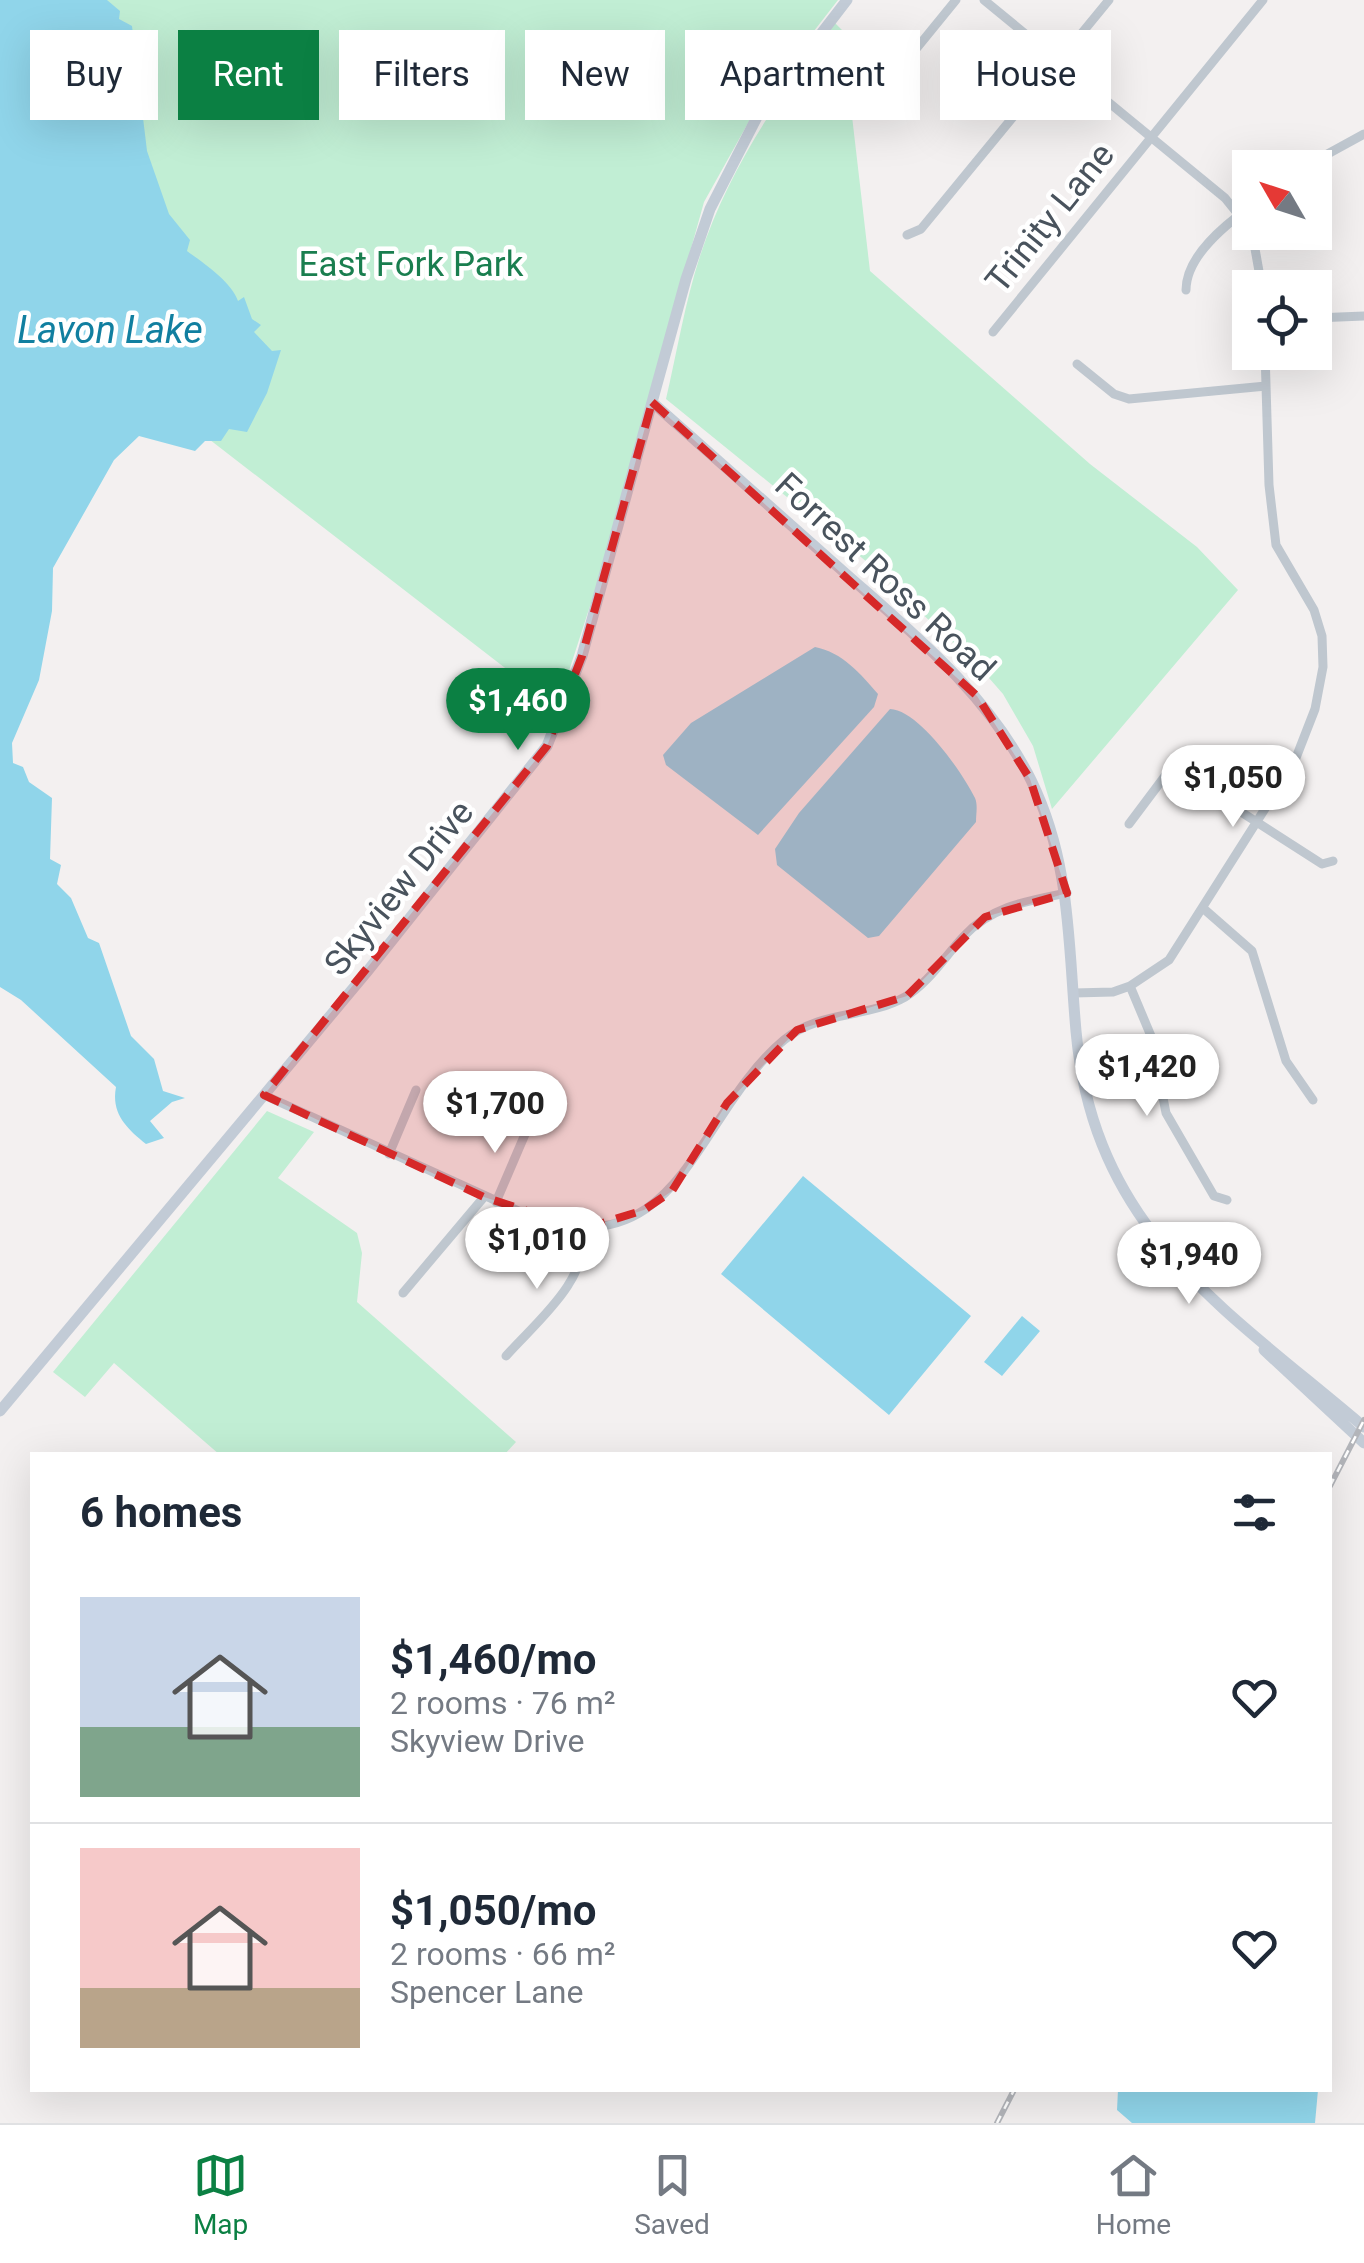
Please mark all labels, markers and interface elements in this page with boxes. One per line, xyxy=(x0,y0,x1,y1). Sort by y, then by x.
chip: Buy xyxy=(30,30,158,120)
chip: Rent xyxy=(178,30,319,120)
chip: Filters xyxy=(339,30,505,120)
chip: New xyxy=(525,30,665,120)
chip: Apartment xyxy=(685,30,920,120)
chip: House xyxy=(940,30,1111,120)
street label: Trinity Lane xyxy=(977,135,1123,301)
north arrow xyxy=(1232,150,1332,250)
map controls xyxy=(1232,150,1332,370)
park label: East Fork Park xyxy=(299,244,524,285)
button: locate xyxy=(1232,270,1332,370)
water label: Lavon Lake xyxy=(17,308,203,352)
street label: Forrest Ross Road xyxy=(767,465,1003,689)
pin: $1,460 xyxy=(437,668,599,753)
text: $1,460 xyxy=(468,681,568,719)
pin: $1,050 xyxy=(1152,745,1314,830)
text: $1,050 xyxy=(1183,758,1283,796)
street label: Skyview Drive xyxy=(316,792,482,984)
pin: $1,420 xyxy=(1066,1034,1228,1119)
text: $1,420 xyxy=(1097,1047,1197,1085)
pin: $1,700 xyxy=(414,1071,576,1156)
text: $1,700 xyxy=(445,1084,545,1122)
pin: $1,010 xyxy=(456,1207,618,1292)
text: $1,010 xyxy=(487,1220,587,1258)
pin: $1,940 xyxy=(1108,1222,1270,1307)
text: $1,940 xyxy=(1139,1235,1239,1273)
icon: filters xyxy=(1227,1485,1282,1540)
text: 6 homes xyxy=(80,1488,242,1537)
text: $1,460/mo xyxy=(390,1635,597,1684)
icon: home xyxy=(160,1637,280,1757)
icon: heart xyxy=(1227,1670,1282,1725)
text: 2 rooms · 76 m² xyxy=(390,1684,615,1722)
text: Skyview Drive xyxy=(390,1722,584,1760)
text: $1,050/mo xyxy=(390,1886,597,1935)
icon: home xyxy=(160,1888,280,2008)
icon: heart xyxy=(1227,1921,1282,1976)
text: 2 rooms · 66 m² xyxy=(390,1935,615,1973)
text: Spencer Lane xyxy=(390,1973,583,2011)
tab: Map xyxy=(193,2148,248,2241)
tab: Saved xyxy=(634,2148,710,2241)
tab: Home xyxy=(1096,2148,1171,2241)

